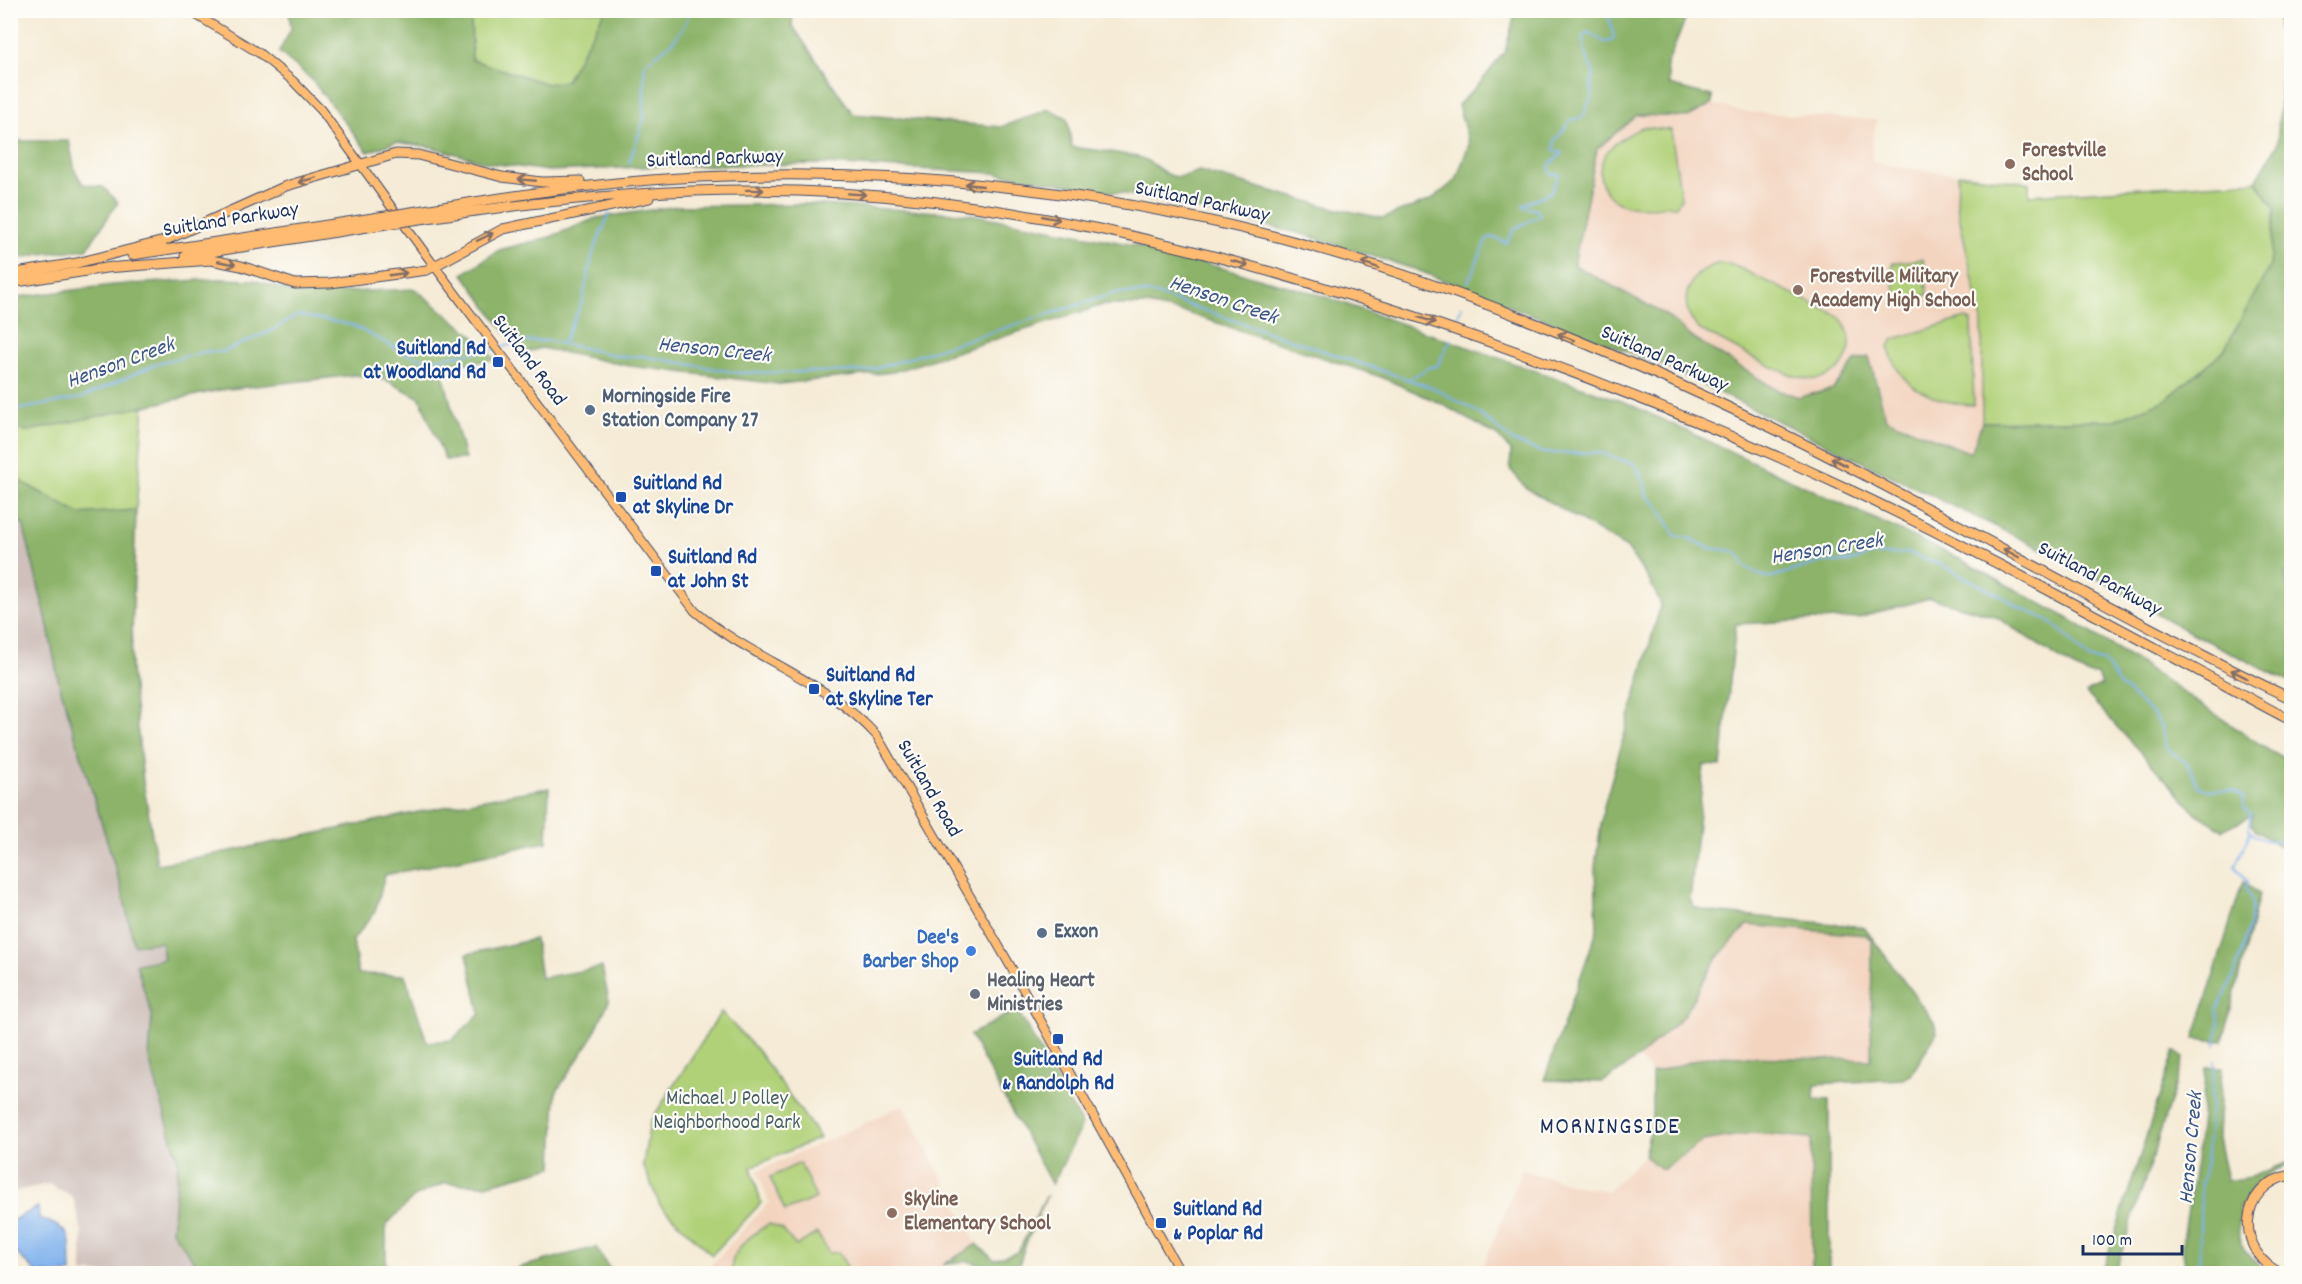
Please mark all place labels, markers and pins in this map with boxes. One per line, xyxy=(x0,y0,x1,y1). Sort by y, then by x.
place label: Forestville School xyxy=(2022,137,2106,191)
marker: Forestville School xyxy=(2003,157,2017,171)
place label: Forestville Military Academy High School xyxy=(1810,263,1977,317)
marker: Forestville Military Academy High School xyxy=(1791,283,1805,297)
place label: Suitland Rd at Woodland Rd xyxy=(364,335,486,389)
marker: Suitland Rd at Woodland Rd xyxy=(491,355,505,369)
place label: Morningside Fire Station Company 27 xyxy=(602,383,758,437)
marker: Morningside Fire Station Company 27 xyxy=(583,403,597,417)
place label: Suitland Rd at Skyline Dr xyxy=(633,470,734,524)
marker: Suitland Rd at Skyline Dr xyxy=(614,490,628,504)
place label: Suitland Rd at John St xyxy=(668,544,757,598)
marker: Suitland Rd at John St xyxy=(649,564,663,578)
place label: Suitland Rd at Skyline Ter xyxy=(826,662,934,716)
marker: Suitland Rd at Skyline Ter xyxy=(807,682,821,696)
place label: Exxon xyxy=(1054,918,1098,948)
place label: Dee's Barber Shop xyxy=(863,924,959,978)
marker: Exxon xyxy=(1035,926,1049,940)
marker: Dee's Barber Shop xyxy=(964,944,978,958)
place label: Healing Heart Ministries xyxy=(987,967,1095,1021)
marker: Healing Heart Ministries xyxy=(968,987,982,1001)
marker: Suitland Rd & Randolph Rd xyxy=(1051,1032,1065,1046)
place label: Suitland Rd & Randolph Rd xyxy=(1002,1046,1114,1100)
place label: Skyline Elementary School xyxy=(904,1186,1052,1240)
place label: Suitland Rd & Poplar Rd xyxy=(1173,1196,1263,1250)
marker: Skyline Elementary School xyxy=(885,1206,899,1220)
marker: Suitland Rd & Poplar Rd xyxy=(1154,1216,1168,1230)

